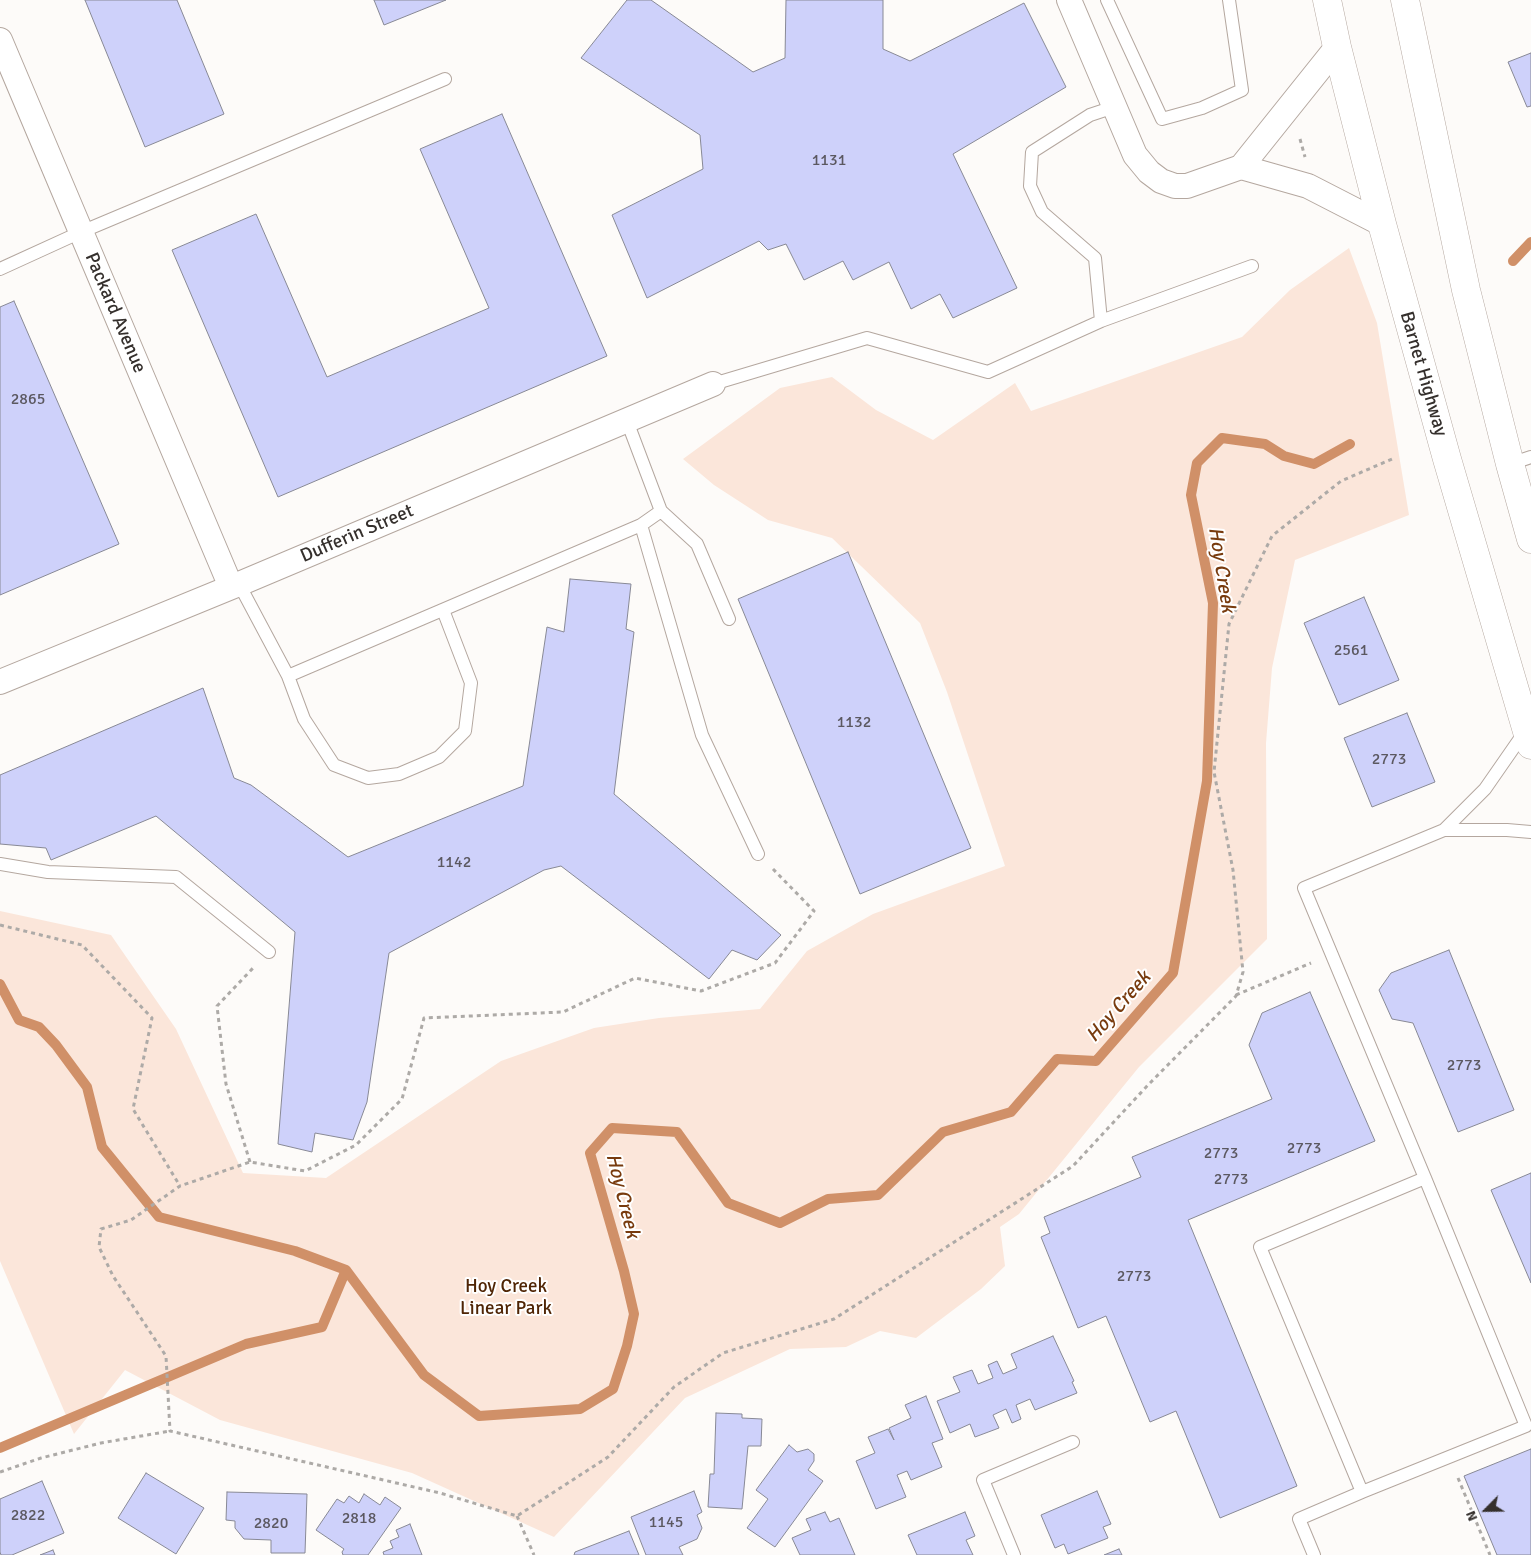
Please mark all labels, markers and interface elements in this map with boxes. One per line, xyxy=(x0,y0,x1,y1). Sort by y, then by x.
house number: 1131 xyxy=(812,151,846,171)
street label: Packard Avenue xyxy=(79,249,151,377)
street label: Barnet Highway xyxy=(1394,309,1452,439)
house number: 2865 xyxy=(11,390,45,410)
street label: Dufferin Street xyxy=(297,500,417,568)
water label: Hoy Creek xyxy=(1202,525,1240,615)
house number: 2561 xyxy=(1334,641,1368,661)
house number: 1132 xyxy=(837,713,871,733)
house number: 2773 xyxy=(1372,750,1406,770)
house number: 1142 xyxy=(437,853,471,873)
water label: Hoy Creek xyxy=(1082,966,1156,1048)
house number: 2773 xyxy=(1447,1056,1481,1076)
house number: 2773 xyxy=(1287,1139,1321,1159)
house number: 2773 xyxy=(1204,1144,1238,1164)
water label: Hoy Creek xyxy=(600,1151,644,1241)
house number: 2773 xyxy=(1214,1170,1248,1190)
house number: 2773 xyxy=(1117,1267,1151,1287)
park label: Hoy Creek Linear Park xyxy=(460,1276,552,1320)
north arrow xyxy=(1461,1485,1511,1535)
house number: 2822 xyxy=(11,1506,45,1526)
text: N xyxy=(1462,1508,1481,1524)
house number: 2818 xyxy=(342,1509,376,1529)
house number: 1145 xyxy=(649,1513,683,1533)
house number: 2820 xyxy=(254,1514,288,1534)

